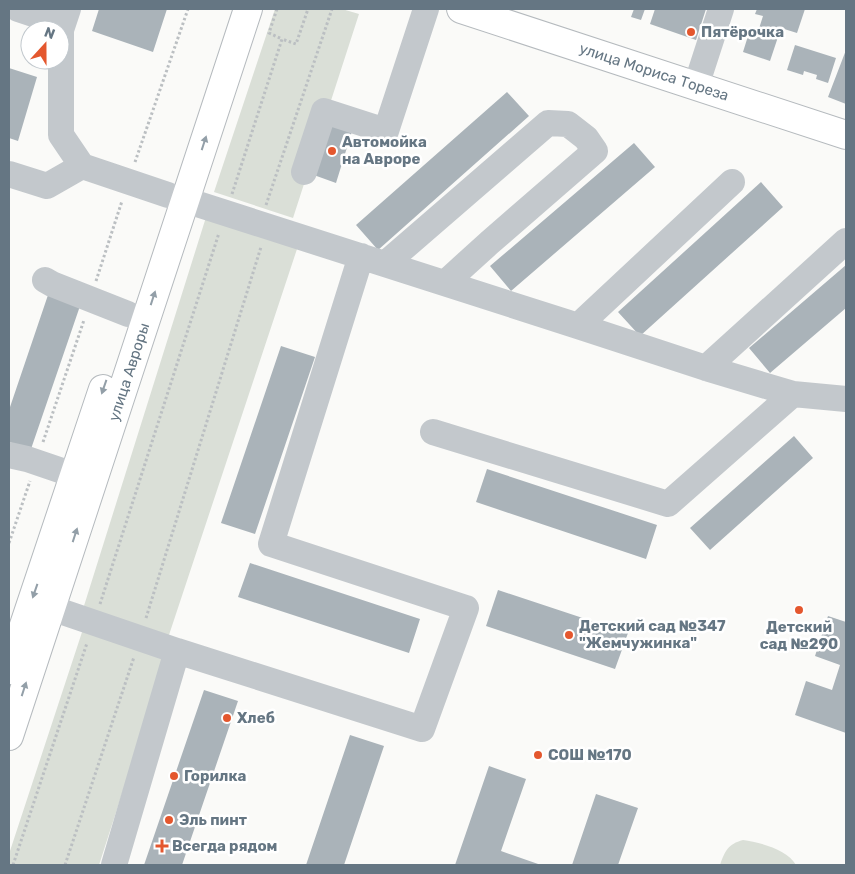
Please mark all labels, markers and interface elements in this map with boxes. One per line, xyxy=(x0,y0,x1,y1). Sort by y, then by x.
north arrow xyxy=(20,20,70,70)
place label: Пятёрочка xyxy=(701,23,784,41)
text: N xyxy=(42,24,57,43)
marker: Пятёрочка xyxy=(685,26,697,38)
street label: улица Мориса Тореза xyxy=(577,39,731,105)
place label: Автомойка на Авроре xyxy=(342,133,427,168)
one-way arrow xyxy=(200,135,208,150)
marker: Автомойка на Авроре xyxy=(326,145,338,157)
one-way arrow xyxy=(150,290,157,305)
street label: улица Авроры xyxy=(105,321,153,423)
one-way arrow xyxy=(99,380,107,395)
one-way arrow xyxy=(71,527,79,542)
one-way arrow xyxy=(31,583,39,598)
marker: Детский сад №290 xyxy=(793,604,805,616)
place label: Детский сад №347 "Жемчужинка" xyxy=(579,617,726,652)
place label: Детский сад №290 xyxy=(760,618,838,653)
marker: Детский сад №347 "Жемчужинка" xyxy=(563,629,575,641)
one-way arrow xyxy=(21,682,28,697)
place label: Хлеб xyxy=(237,709,275,727)
marker: Хлеб xyxy=(221,712,233,724)
place label: СОШ №170 xyxy=(548,746,632,764)
marker: СОШ №170 xyxy=(532,749,544,761)
place label: Горилка xyxy=(184,767,246,785)
marker: Горилка xyxy=(168,770,180,782)
place label: Эль пинт xyxy=(179,811,248,829)
marker: Эль пинт xyxy=(163,814,175,826)
place label: Всегда рядом xyxy=(172,837,277,855)
marker: Всегда рядом xyxy=(156,840,168,852)

